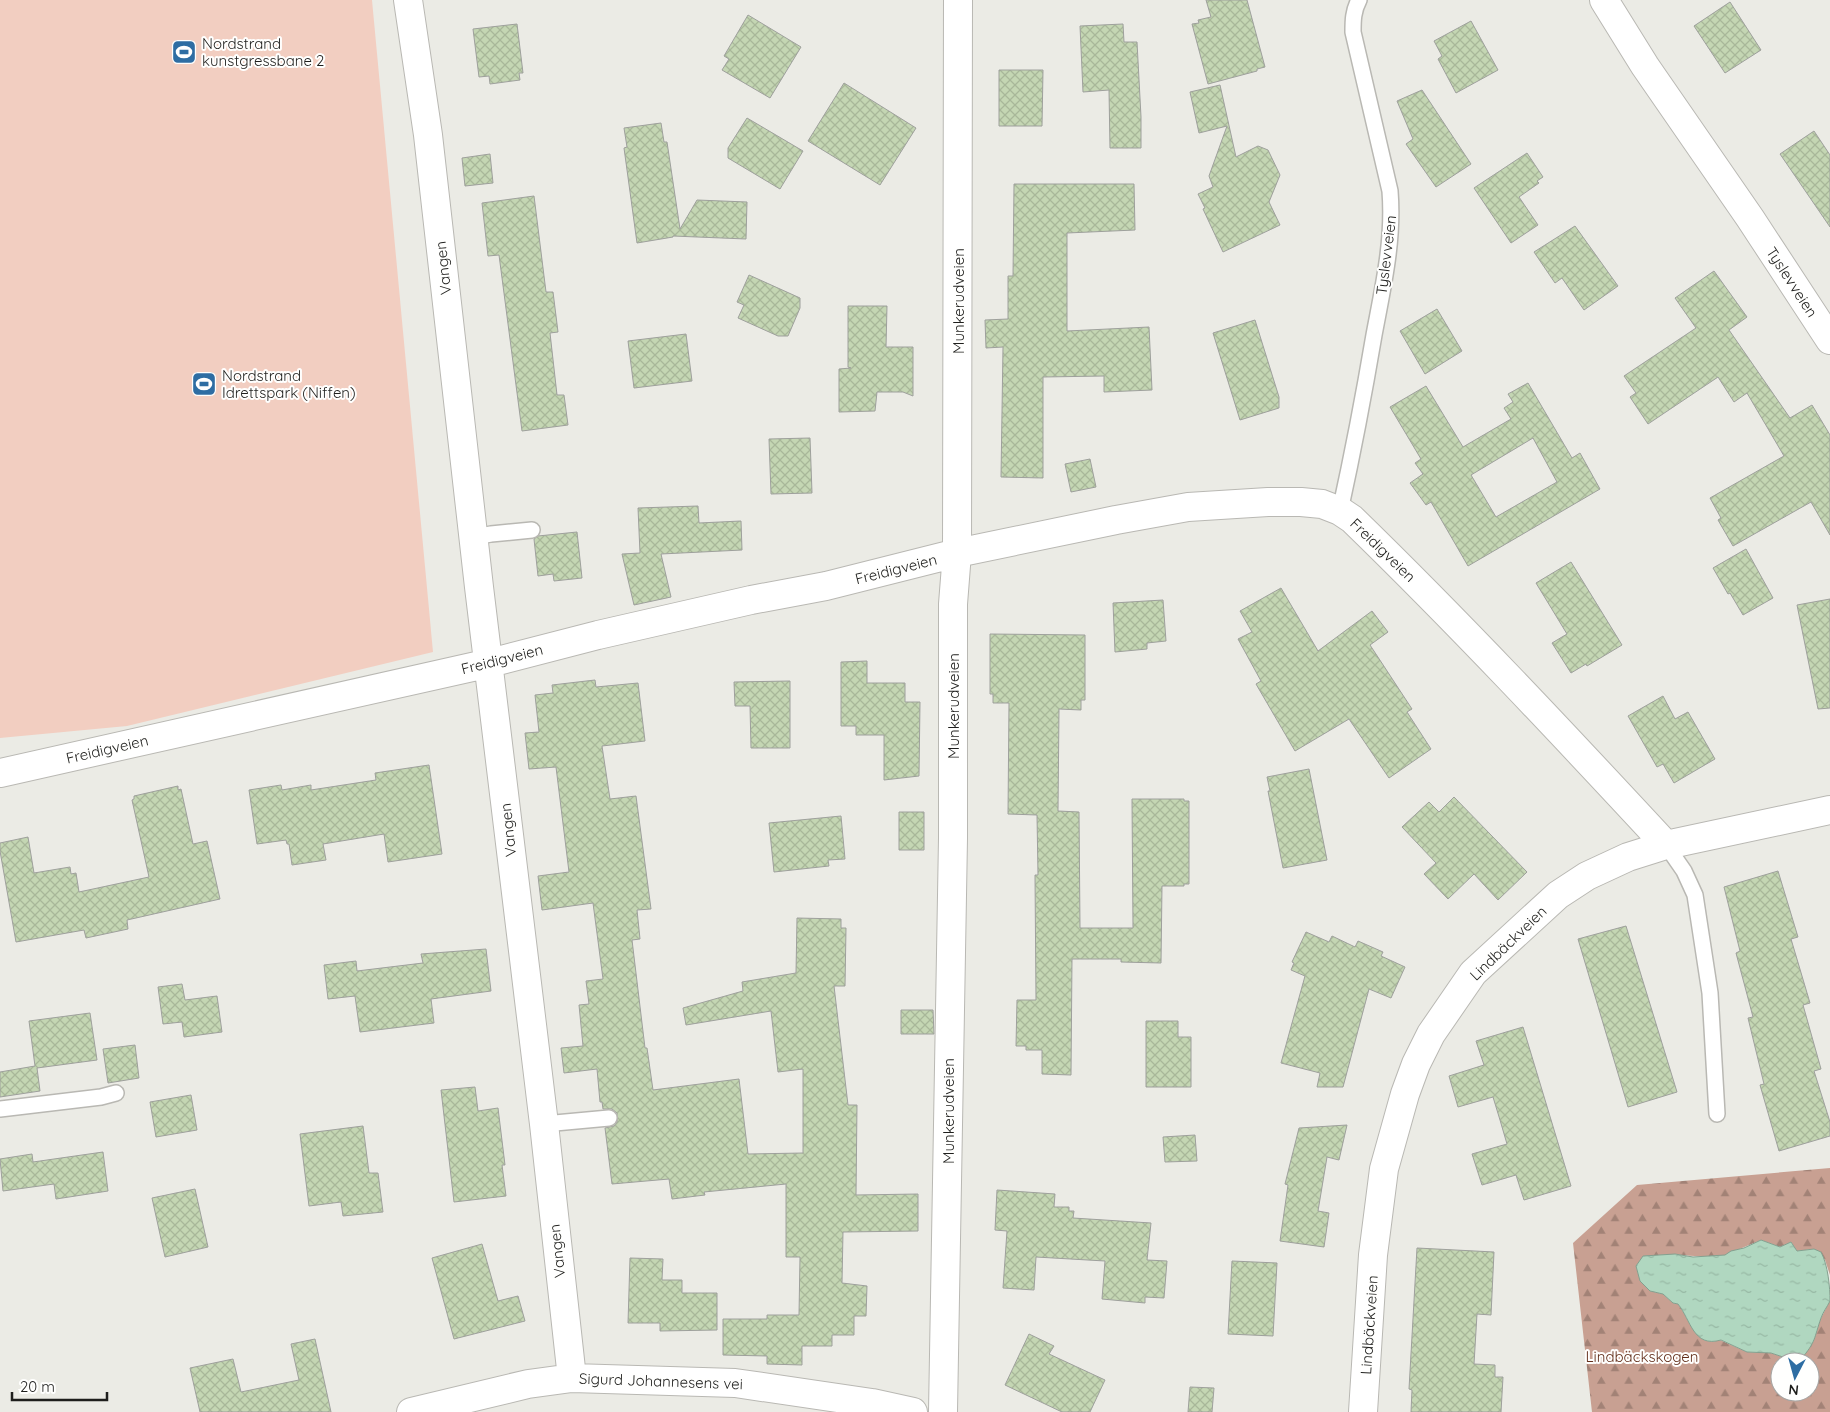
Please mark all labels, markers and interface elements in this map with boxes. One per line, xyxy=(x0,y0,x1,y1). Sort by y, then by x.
place label: Nordstrand kunstgressbane 2 xyxy=(202,34,324,70)
sports icon: Nordstrand kunstgressbane 2 xyxy=(171,39,197,65)
street label: Tyslevveien xyxy=(1372,214,1400,296)
street label: Vangen xyxy=(431,240,455,296)
street label: Tyslevveien xyxy=(1762,243,1822,321)
street label: Munkerudveien xyxy=(949,248,968,354)
place label: Nordstrand Idrettspark (Niffen) xyxy=(222,366,356,402)
sports icon: Nordstrand Idrettspark (Niffen) xyxy=(191,371,217,397)
street label: Freidigveien xyxy=(1346,514,1420,586)
street label: Freidigveien xyxy=(853,550,939,588)
street label: Freidigveien xyxy=(459,640,545,678)
street label: Munkerudveien xyxy=(944,653,963,759)
street label: Freidigveien xyxy=(64,730,150,768)
street label: Vangen xyxy=(496,802,520,858)
street label: Lindbäckveien xyxy=(1466,902,1550,984)
street label: Munkerudveien xyxy=(939,1058,958,1164)
street label: Vangen xyxy=(545,1223,569,1279)
street label: Lindbäckveien xyxy=(1356,1275,1382,1375)
park label: Lindbäckskogen xyxy=(1586,1347,1698,1366)
north arrow xyxy=(1770,1352,1820,1402)
street label: Sigurd Johannesens vei xyxy=(579,1369,743,1393)
scale bar xyxy=(12,1370,108,1402)
text: 20 m xyxy=(20,1377,55,1396)
text: N xyxy=(1788,1380,1800,1399)

